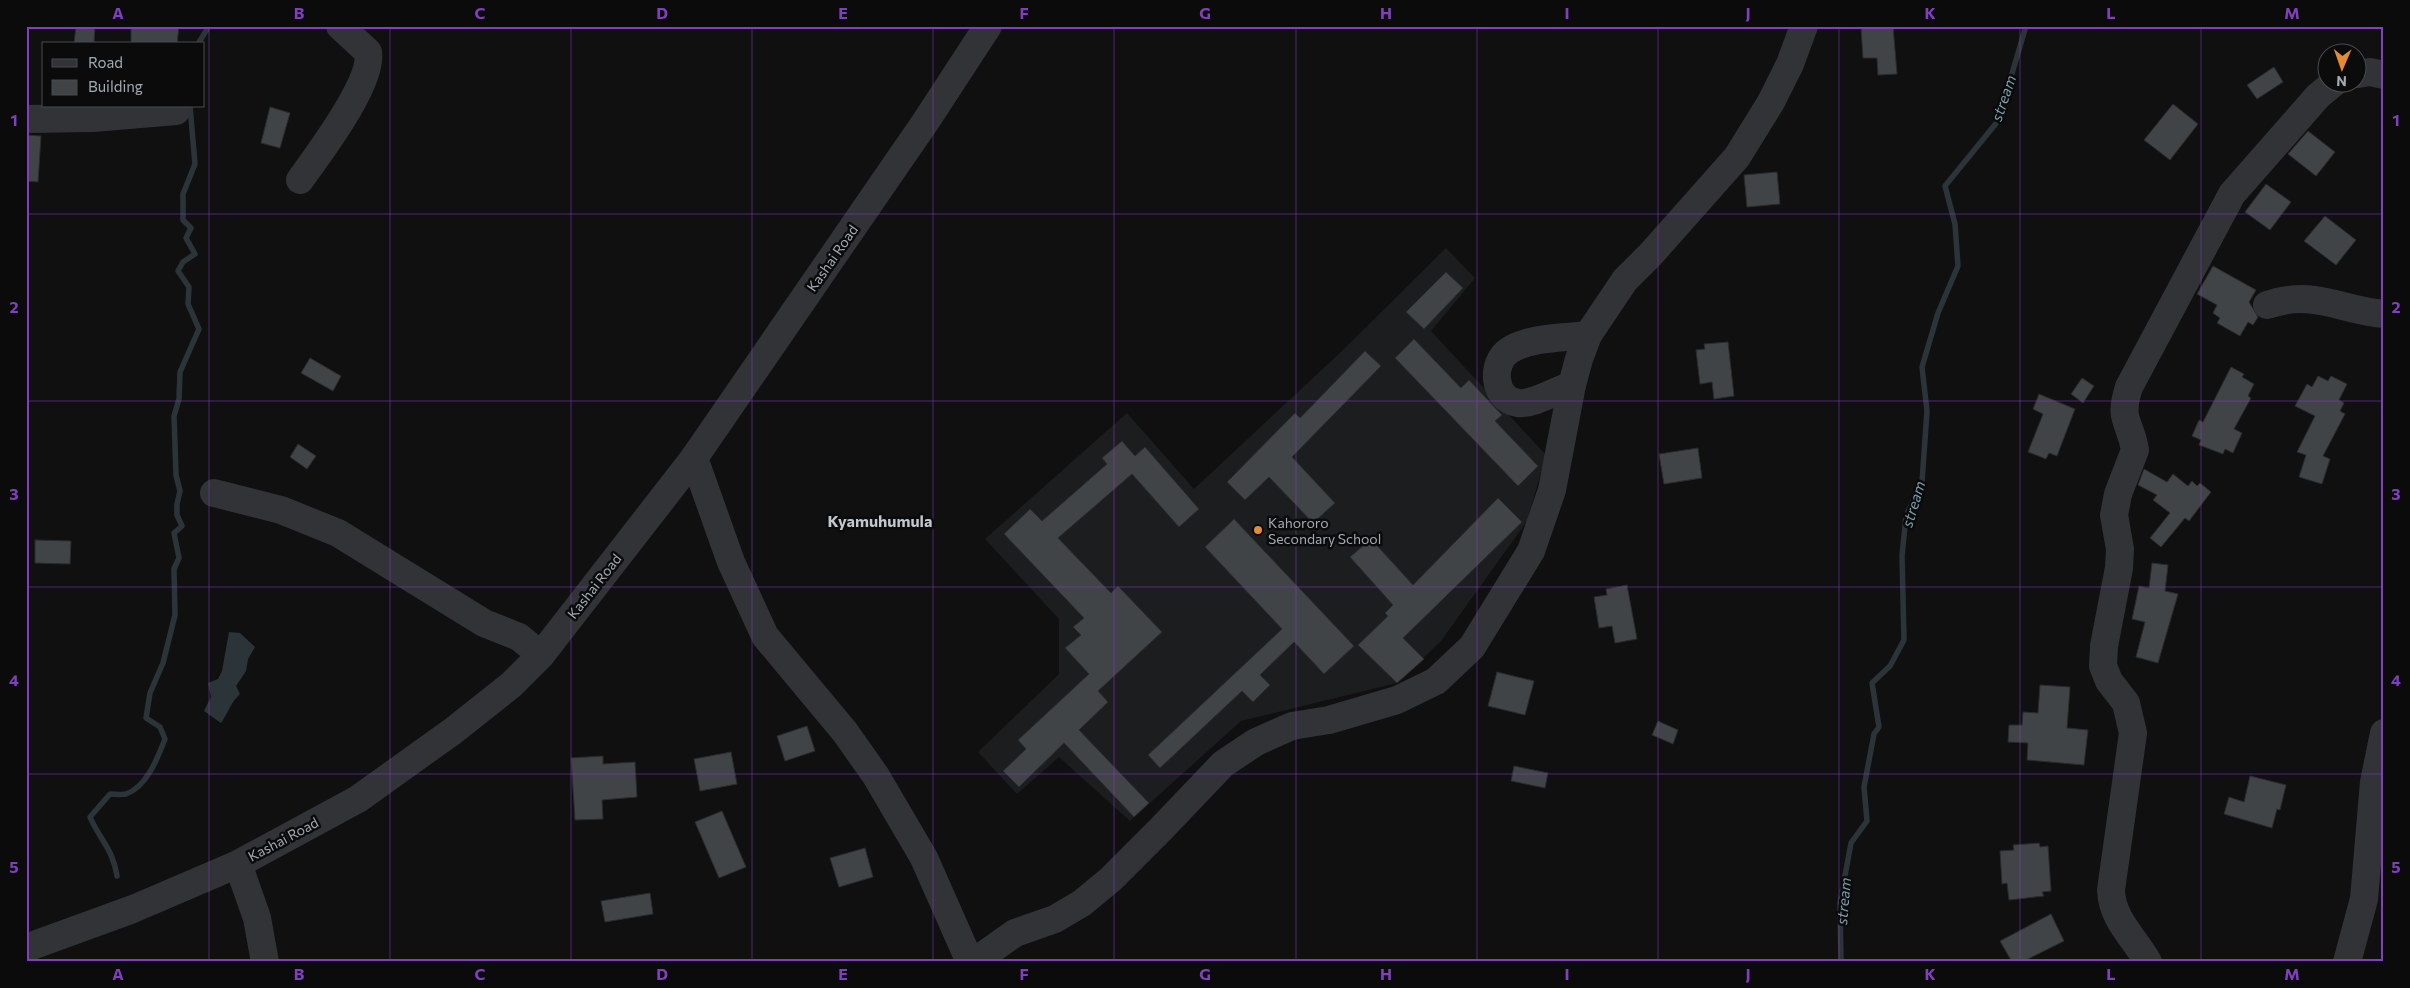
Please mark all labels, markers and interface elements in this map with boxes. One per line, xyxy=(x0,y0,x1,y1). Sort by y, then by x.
text: A xyxy=(112,3,124,22)
text: B xyxy=(294,3,305,22)
text: C xyxy=(475,3,486,22)
text: D xyxy=(656,3,668,22)
text: E xyxy=(838,3,848,22)
text: F xyxy=(1019,3,1029,22)
text: G xyxy=(1199,3,1211,22)
text: H xyxy=(1380,3,1392,22)
text: I xyxy=(1564,3,1570,22)
text: J xyxy=(1745,3,1751,22)
text: K xyxy=(1924,3,1936,22)
text: L xyxy=(2106,3,2116,22)
text: M xyxy=(2284,3,2300,22)
legend xyxy=(42,42,205,108)
north arrow xyxy=(2318,42,2368,92)
text: Road xyxy=(88,53,123,71)
water label: stream xyxy=(1987,73,2019,123)
text: N xyxy=(2336,73,2347,90)
text: Building xyxy=(88,77,143,95)
text: 1 xyxy=(10,110,18,129)
text: 1 xyxy=(2392,110,2400,129)
street label: Kashai Road xyxy=(803,221,861,295)
text: 2 xyxy=(9,297,19,316)
text: 2 xyxy=(2391,297,2401,316)
water label: stream xyxy=(1897,479,1929,529)
text: 3 xyxy=(9,484,19,503)
text: 3 xyxy=(2391,484,2401,503)
district label: Kyamuhumula xyxy=(828,511,932,530)
place label: Kahororo Secondary School xyxy=(1268,514,1381,547)
marker: Kahororo Secondary School xyxy=(1252,524,1264,536)
street label: Kashai Road xyxy=(563,550,625,622)
text: 4 xyxy=(9,670,19,689)
text: 4 xyxy=(2391,670,2401,689)
street label: Kashai Road xyxy=(245,813,321,865)
text: 5 xyxy=(9,857,19,876)
text: 5 xyxy=(2391,857,2401,876)
water label: stream xyxy=(1832,877,1854,925)
text: A xyxy=(112,964,124,983)
text: B xyxy=(294,964,305,983)
text: C xyxy=(475,964,486,983)
text: D xyxy=(656,964,668,983)
text: E xyxy=(838,964,848,983)
text: F xyxy=(1019,964,1029,983)
text: G xyxy=(1199,964,1211,983)
text: H xyxy=(1380,964,1392,983)
text: I xyxy=(1564,964,1570,983)
text: J xyxy=(1745,964,1751,983)
text: K xyxy=(1924,964,1936,983)
text: L xyxy=(2106,964,2116,983)
text: M xyxy=(2284,964,2300,983)

